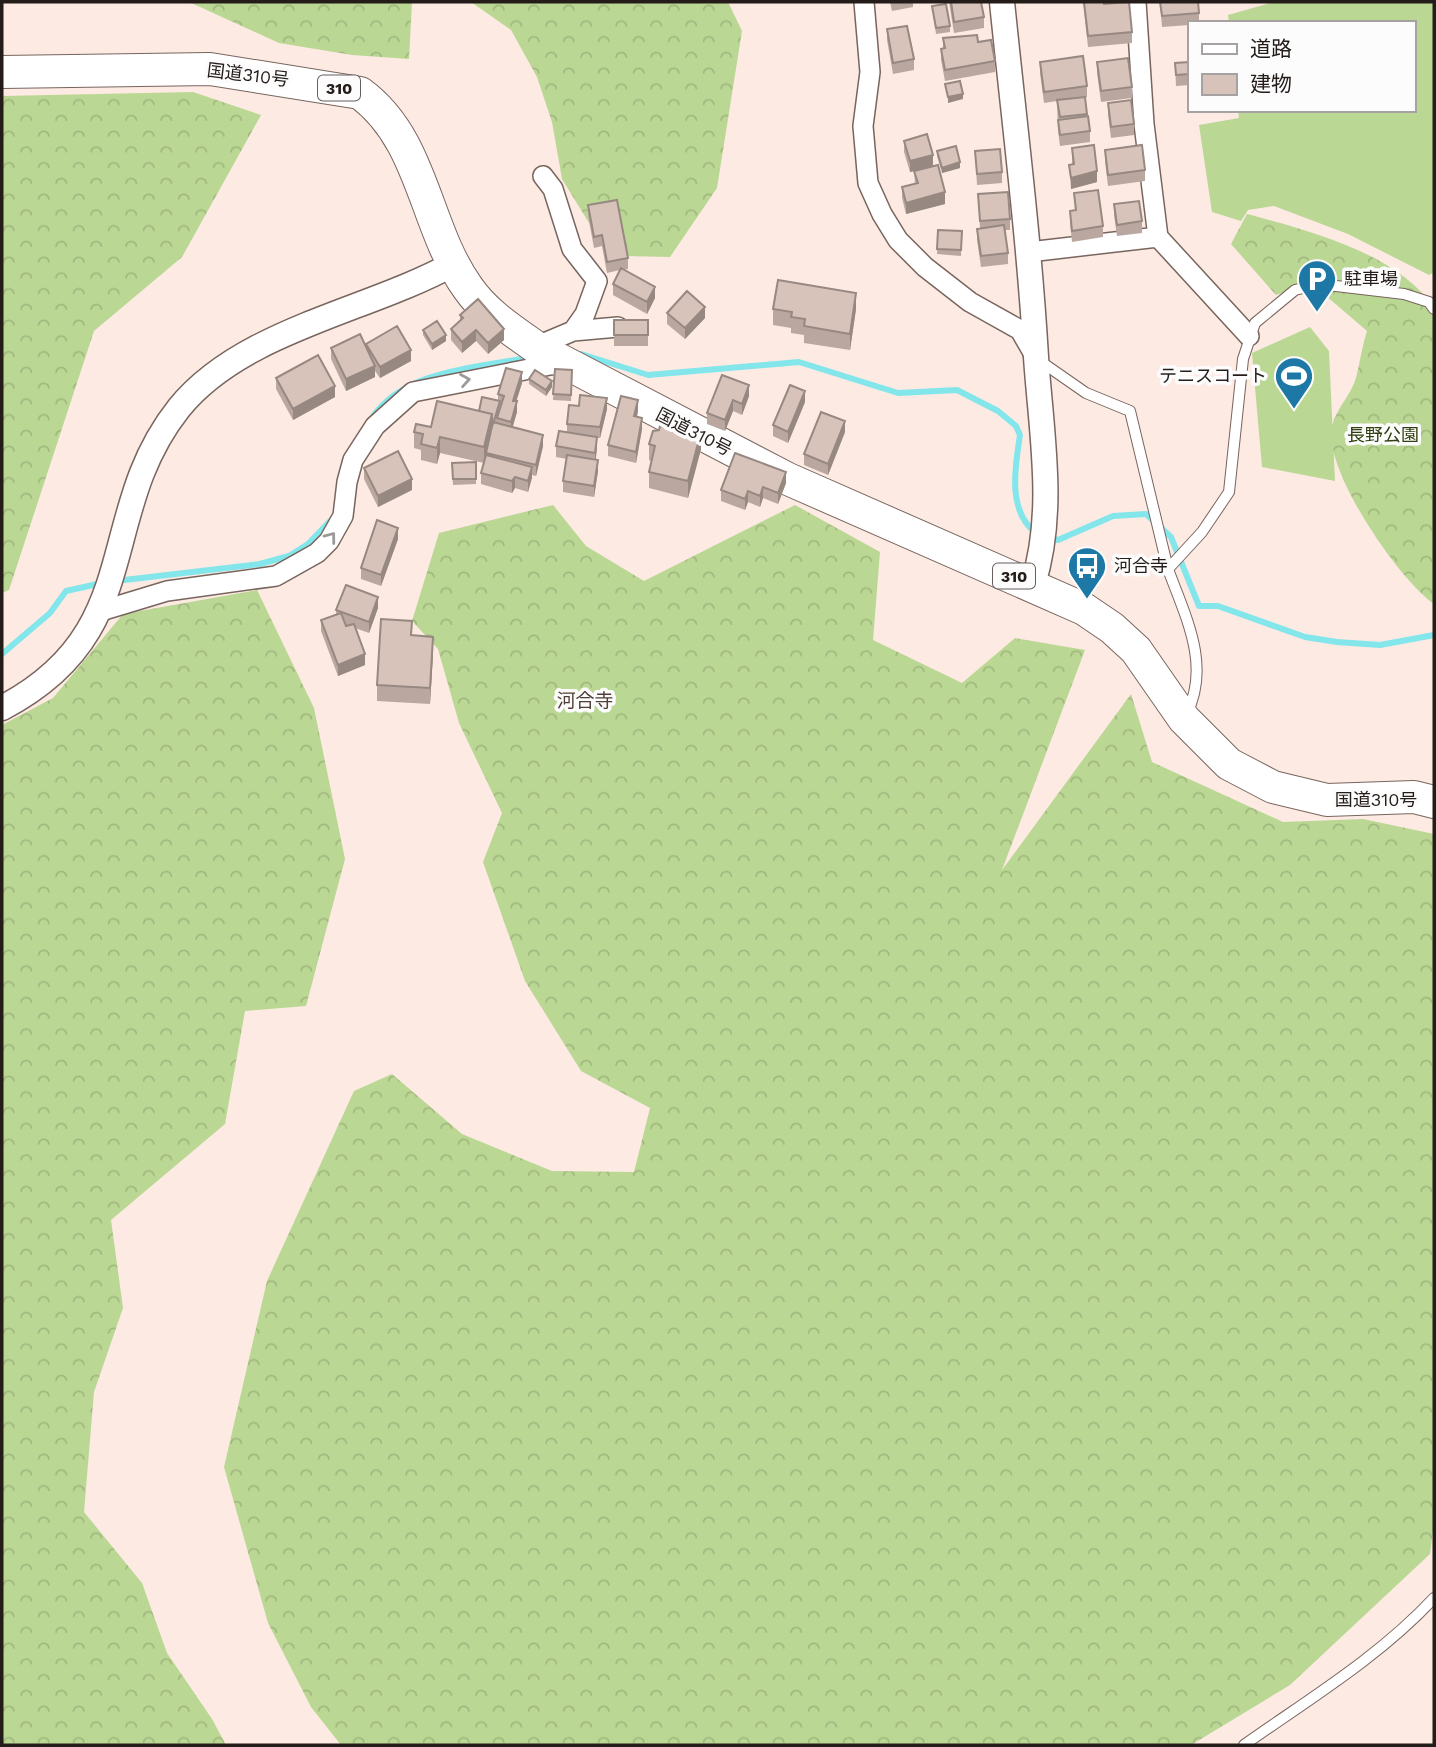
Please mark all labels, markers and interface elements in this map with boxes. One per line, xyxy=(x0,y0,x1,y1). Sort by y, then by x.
legend xyxy=(1188,21,1415,112)
text: 道路 xyxy=(1250,36,1292,61)
street label: 国道310号 xyxy=(206,59,290,90)
text: 建物 xyxy=(1250,71,1292,96)
road number: 310 xyxy=(318,76,360,100)
parking icon: 駐車場 xyxy=(1296,258,1338,313)
place label: 駐車場 xyxy=(1344,268,1398,289)
sports icon: テニスコート xyxy=(1273,355,1315,410)
place label: テニスコート xyxy=(1159,365,1267,386)
one-way arrow xyxy=(459,373,471,388)
street label: 国道310号 xyxy=(653,403,736,460)
park label: 長野公園 xyxy=(1347,424,1419,445)
one-way arrow xyxy=(322,533,335,545)
bus stop icon: 河合寺 xyxy=(1066,545,1108,600)
place label: 河合寺 xyxy=(1114,555,1168,576)
road number: 310 xyxy=(993,564,1035,589)
district label: 河合寺 xyxy=(556,689,614,712)
street label: 国道310号 xyxy=(1335,789,1417,810)

